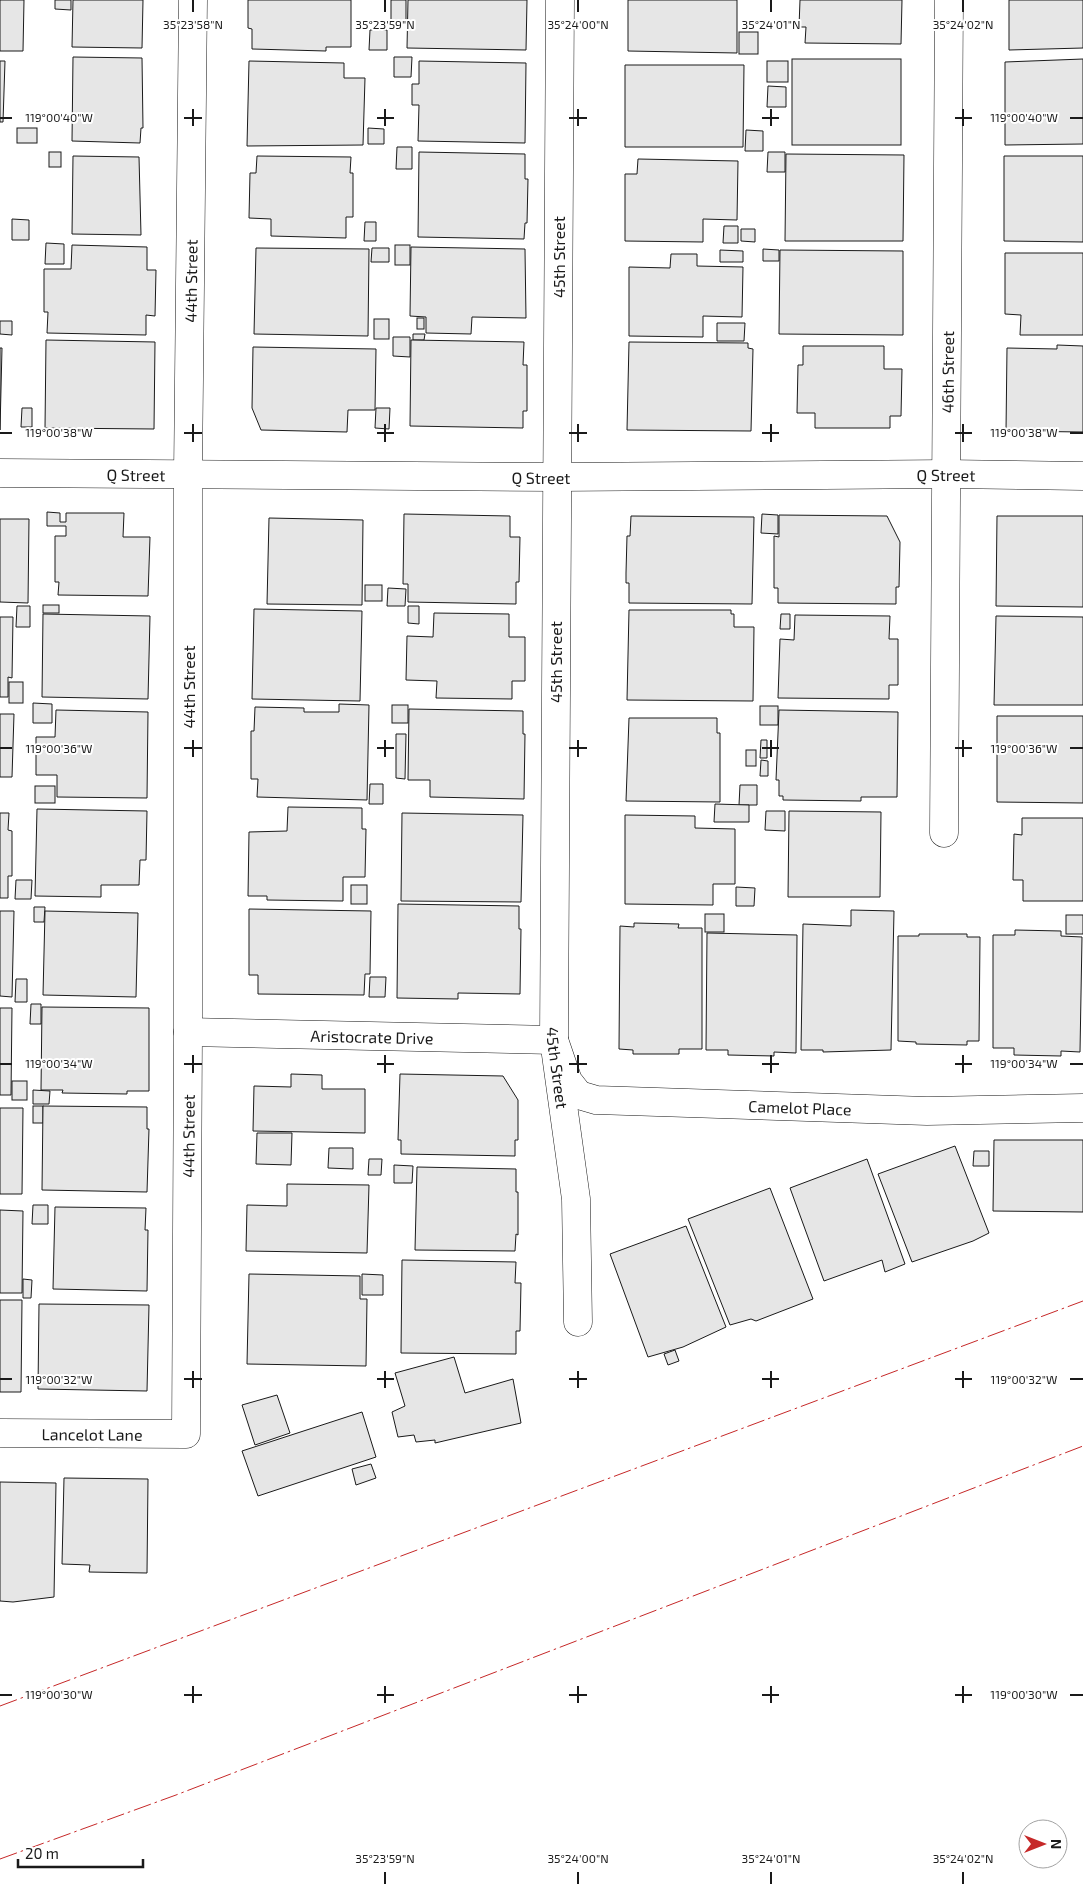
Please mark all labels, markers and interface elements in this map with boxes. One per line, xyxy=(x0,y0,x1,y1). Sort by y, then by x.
text: 35°23'58"N xyxy=(163,17,223,31)
text: 35°23'59"N xyxy=(355,17,415,31)
text: 35°24'00"N xyxy=(547,17,609,31)
text: 35°24'01"N xyxy=(742,17,800,31)
text: 35°24'02"N xyxy=(933,17,993,31)
text: 119°00'40"W xyxy=(25,110,93,124)
text: 119°00'40"W xyxy=(990,110,1058,124)
street label: 45th Street xyxy=(549,216,568,298)
street label: 44th Street xyxy=(180,239,200,323)
street label: 46th Street xyxy=(937,331,957,413)
text: 119°00'38"W xyxy=(25,425,93,439)
text: 119°00'38"W xyxy=(990,425,1058,439)
street label: Q Street xyxy=(107,464,165,484)
street label: Q Street xyxy=(916,464,976,485)
street label: Q Street xyxy=(512,467,570,487)
street label: 45th Street xyxy=(546,621,565,703)
street label: 44th Street xyxy=(179,645,198,729)
text: 119°00'36"W xyxy=(26,741,92,755)
text: 119°00'36"W xyxy=(991,741,1057,755)
street label: Aristocrate Drive xyxy=(310,1025,434,1047)
street label: 45th Street xyxy=(544,1027,573,1110)
text: 119°00'34"W xyxy=(25,1056,93,1070)
text: 119°00'34"W xyxy=(990,1056,1058,1070)
street label: 44th Street xyxy=(178,1094,197,1178)
street label: Camelot Place xyxy=(748,1096,852,1118)
text: 119°00'32"W xyxy=(26,1372,92,1386)
text: 119°00'32"W xyxy=(991,1372,1057,1386)
street label: Lancelot Lane xyxy=(41,1424,143,1443)
text: 119°00'30"W xyxy=(25,1687,93,1701)
text: 119°00'30"W xyxy=(990,1687,1058,1701)
north arrow xyxy=(1018,1819,1068,1869)
scale bar xyxy=(18,1836,142,1868)
text: N xyxy=(1048,1839,1065,1849)
text: 20 m xyxy=(25,1844,59,1862)
text: 35°23'59"N xyxy=(355,1851,415,1865)
text: 35°24'00"N xyxy=(547,1851,609,1865)
text: 35°24'01"N xyxy=(742,1851,800,1865)
text: 35°24'02"N xyxy=(933,1851,993,1865)

